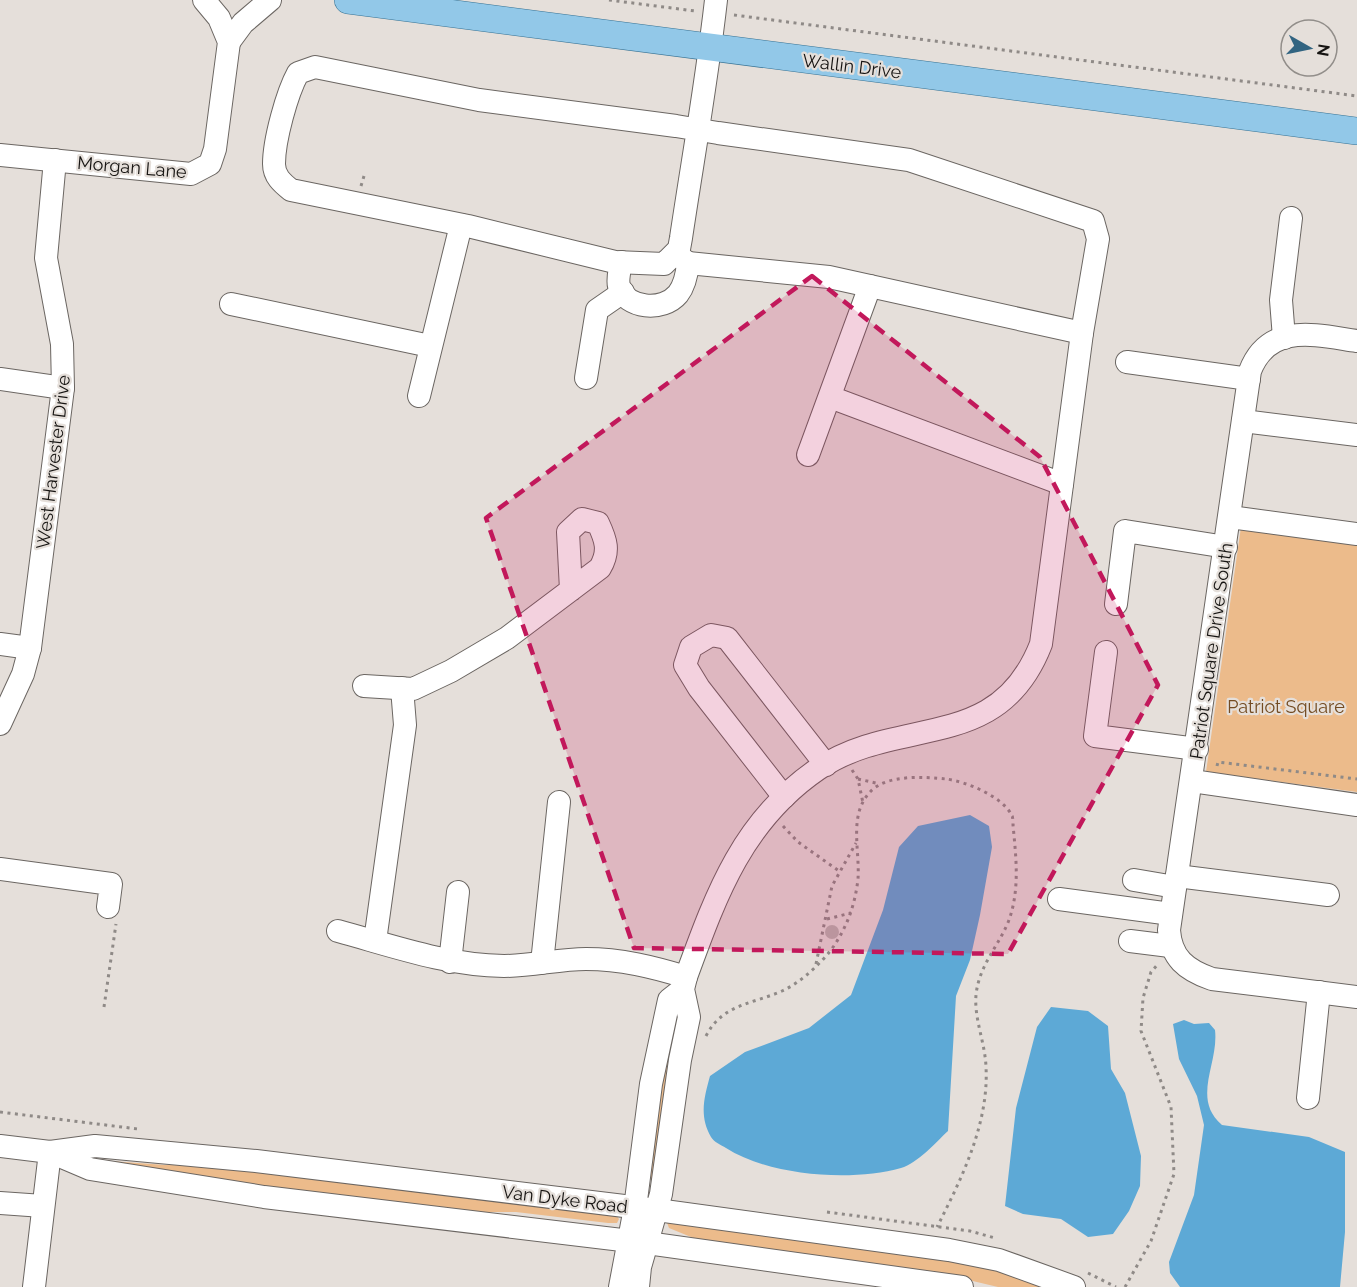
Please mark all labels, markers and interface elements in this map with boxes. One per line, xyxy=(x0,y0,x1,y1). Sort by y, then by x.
north arrow xyxy=(1279,18,1339,78)
text: N xyxy=(1313,43,1334,58)
street label: Wallin Drive xyxy=(801,50,903,83)
street label: Morgan Lane xyxy=(76,152,188,182)
street label: West Harvester Drive xyxy=(32,373,74,550)
street label: Patriot Square Drive South xyxy=(1185,541,1237,761)
park label: Patriot Square xyxy=(1227,696,1345,717)
street label: Van Dyke Road xyxy=(501,1181,629,1217)

